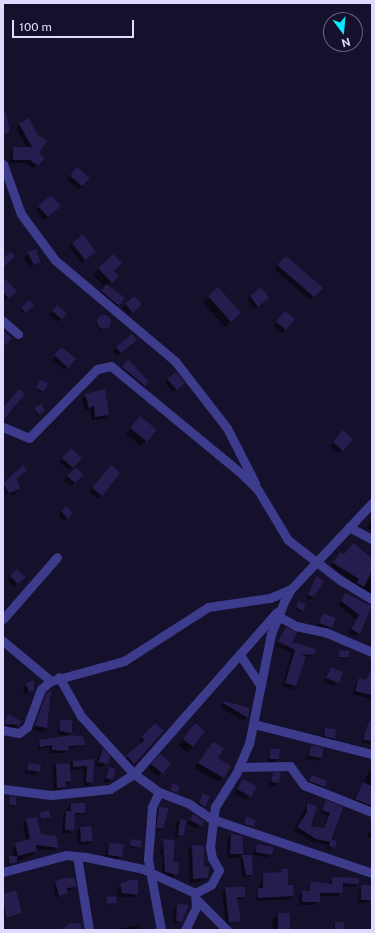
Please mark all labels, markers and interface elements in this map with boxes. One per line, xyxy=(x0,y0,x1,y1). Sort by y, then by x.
scale bar xyxy=(14,12,136,38)
north arrow xyxy=(323,12,363,52)
text: 100 m xyxy=(19,20,52,34)
text: N xyxy=(340,36,352,50)

